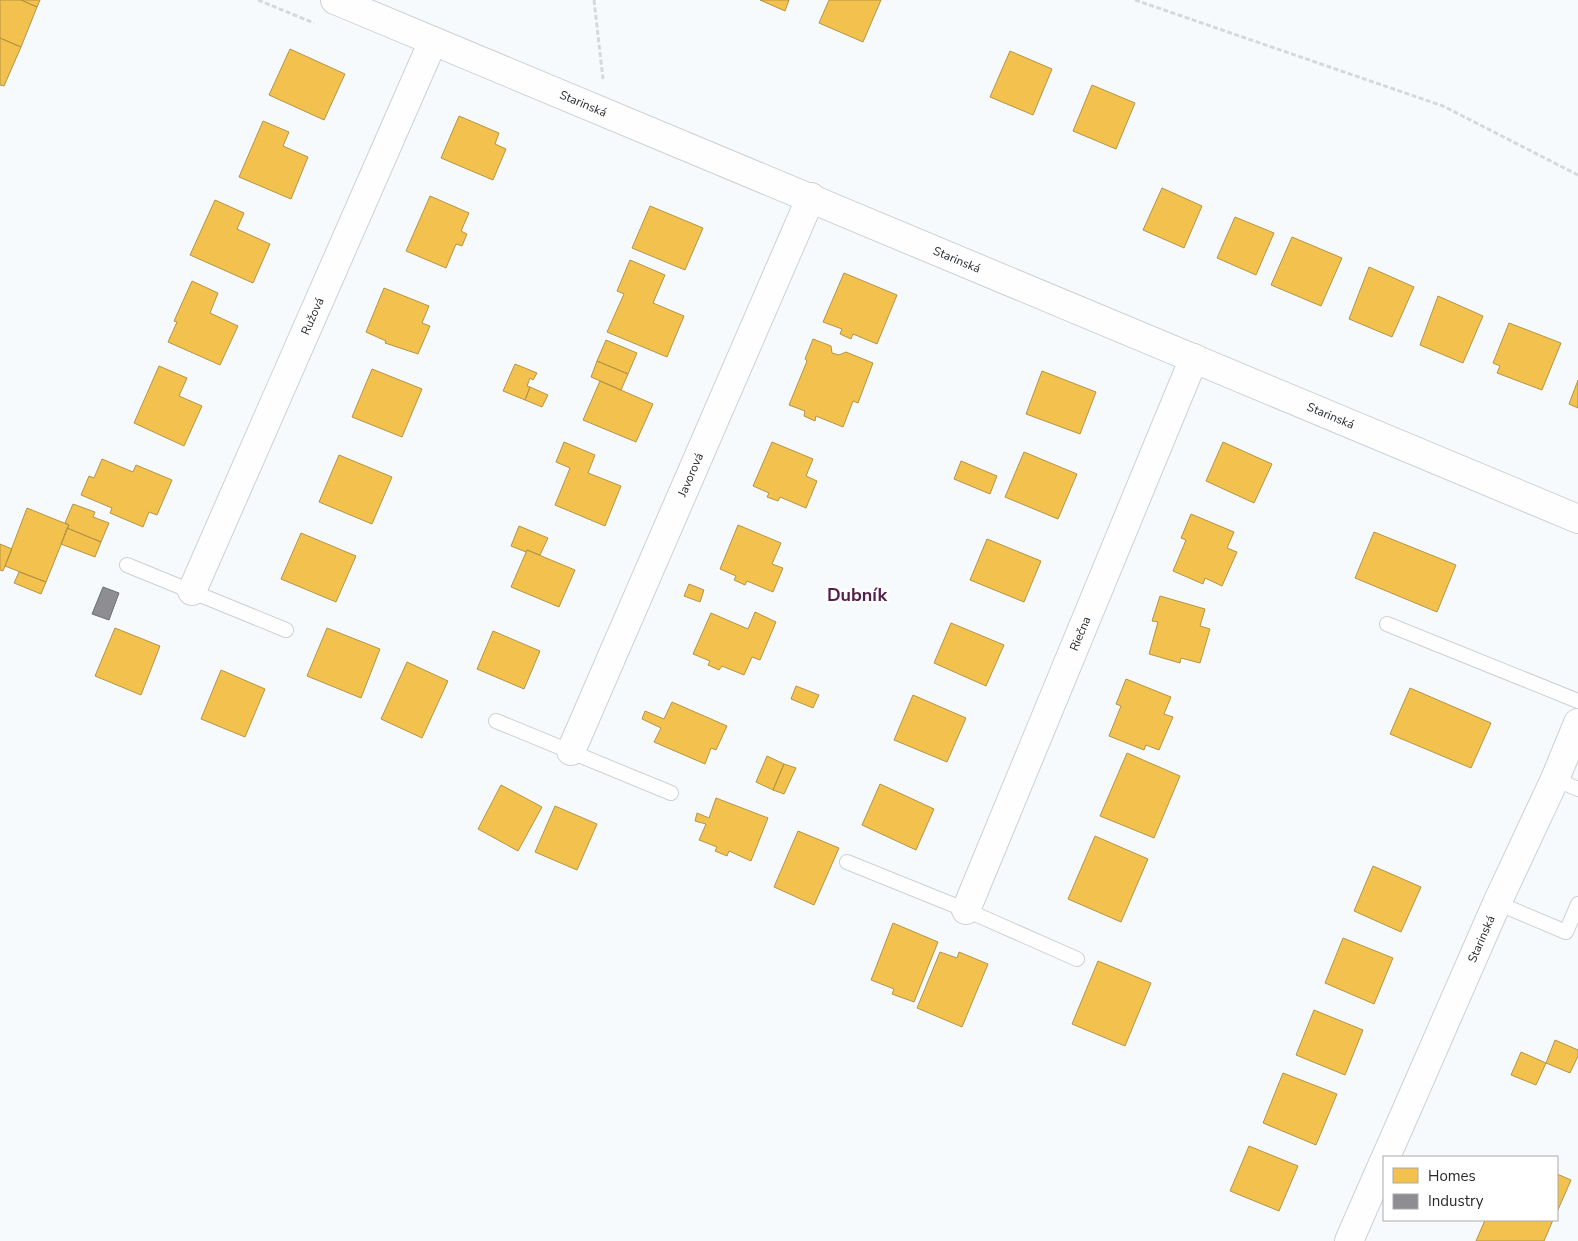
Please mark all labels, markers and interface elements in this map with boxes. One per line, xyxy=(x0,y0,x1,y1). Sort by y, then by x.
street label: Starinská xyxy=(557,87,609,121)
street label: Starinská xyxy=(931,243,983,277)
street label: Ružová xyxy=(297,295,328,337)
street label: Starinská xyxy=(1305,399,1357,433)
street label: Javorová xyxy=(674,450,707,500)
district label: Dubník xyxy=(827,583,887,607)
street label: Riečna xyxy=(1066,614,1094,653)
street label: Starinská xyxy=(1464,913,1499,965)
legend xyxy=(1383,1156,1558,1221)
text: Homes xyxy=(1428,1166,1476,1186)
text: Industry xyxy=(1428,1191,1484,1211)

